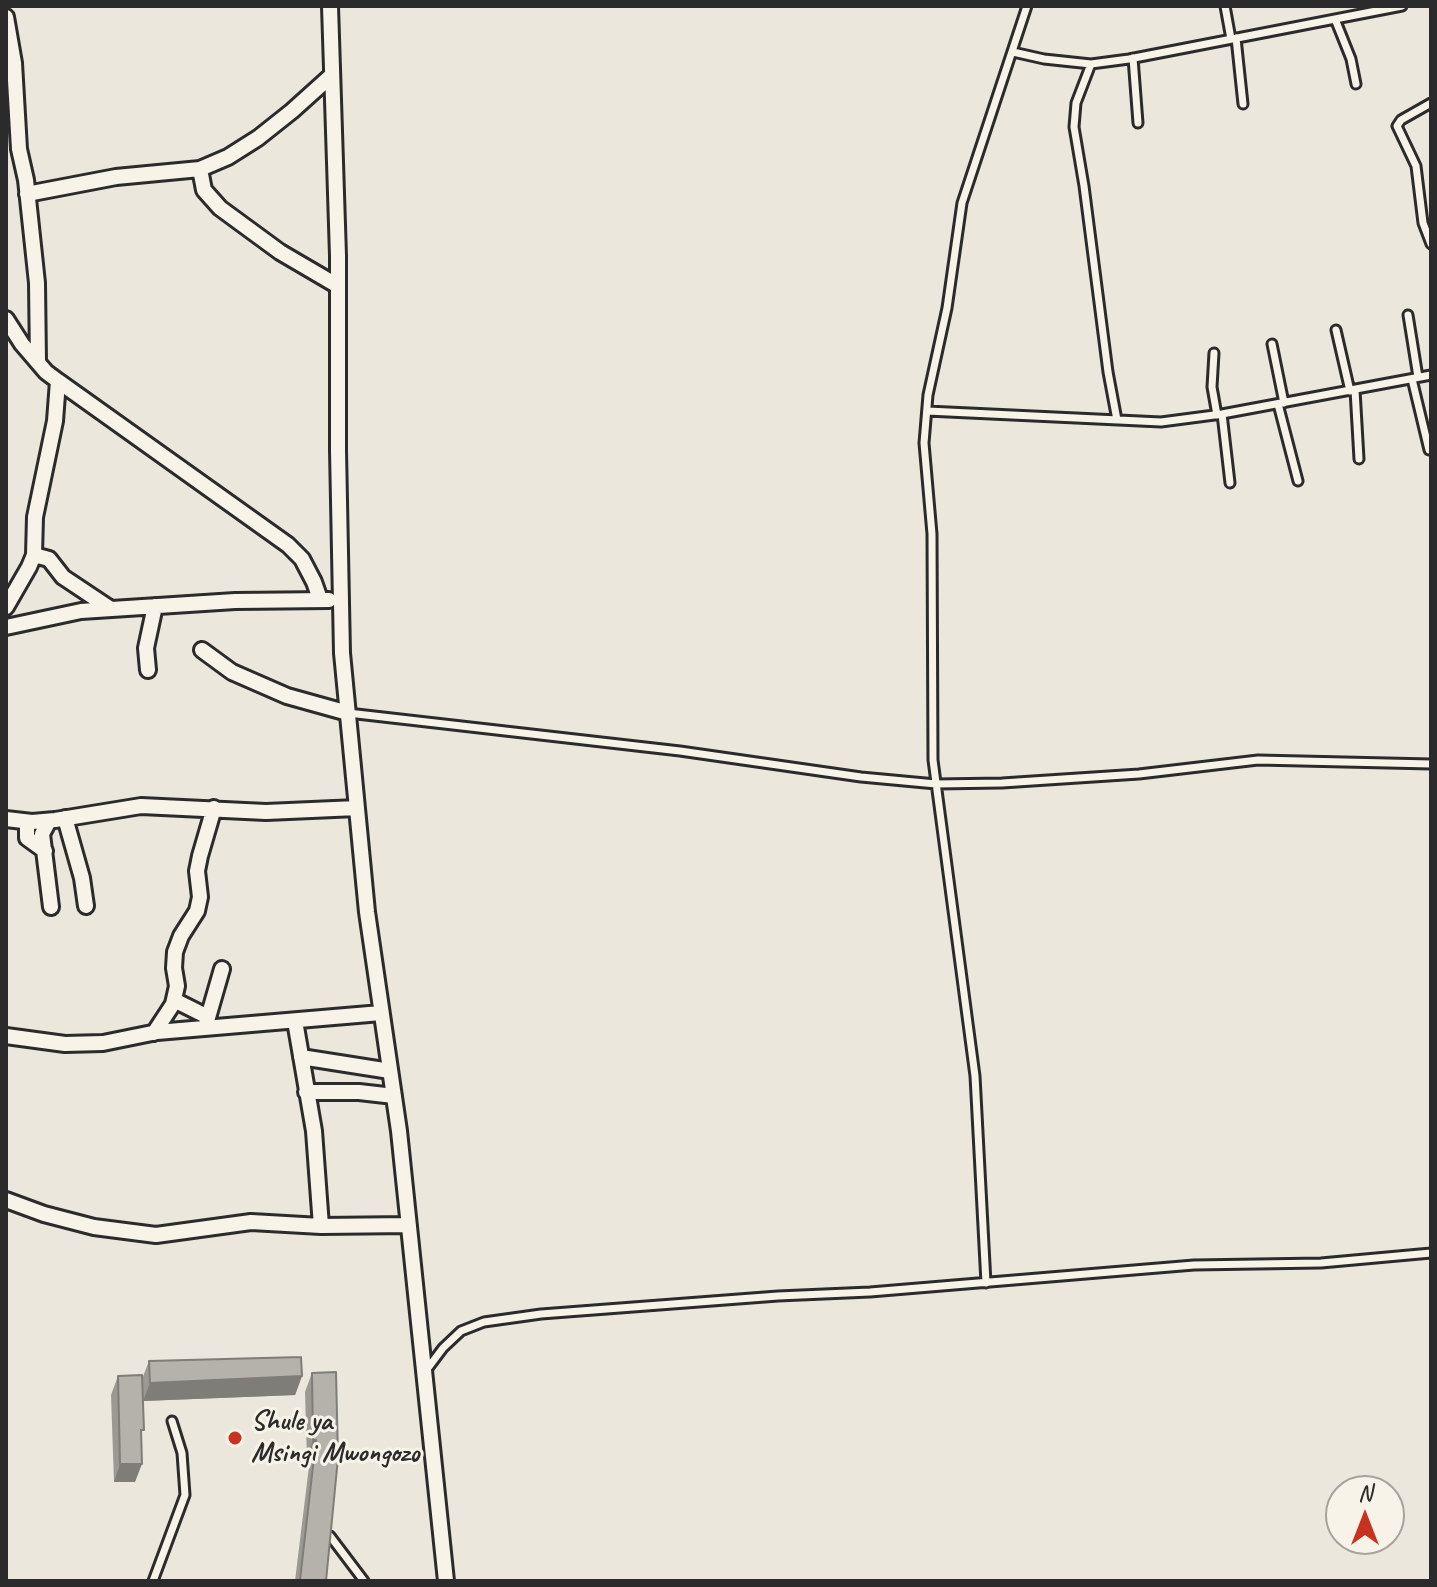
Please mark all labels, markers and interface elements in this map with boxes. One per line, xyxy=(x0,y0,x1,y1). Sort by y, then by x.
place label: Shule ya Msingi Mwongozo xyxy=(251,1405,419,1471)
marker: Shule ya Msingi Mwongozo xyxy=(226,1429,244,1447)
north arrow xyxy=(1325,1475,1405,1555)
text: N xyxy=(1358,1479,1372,1507)

